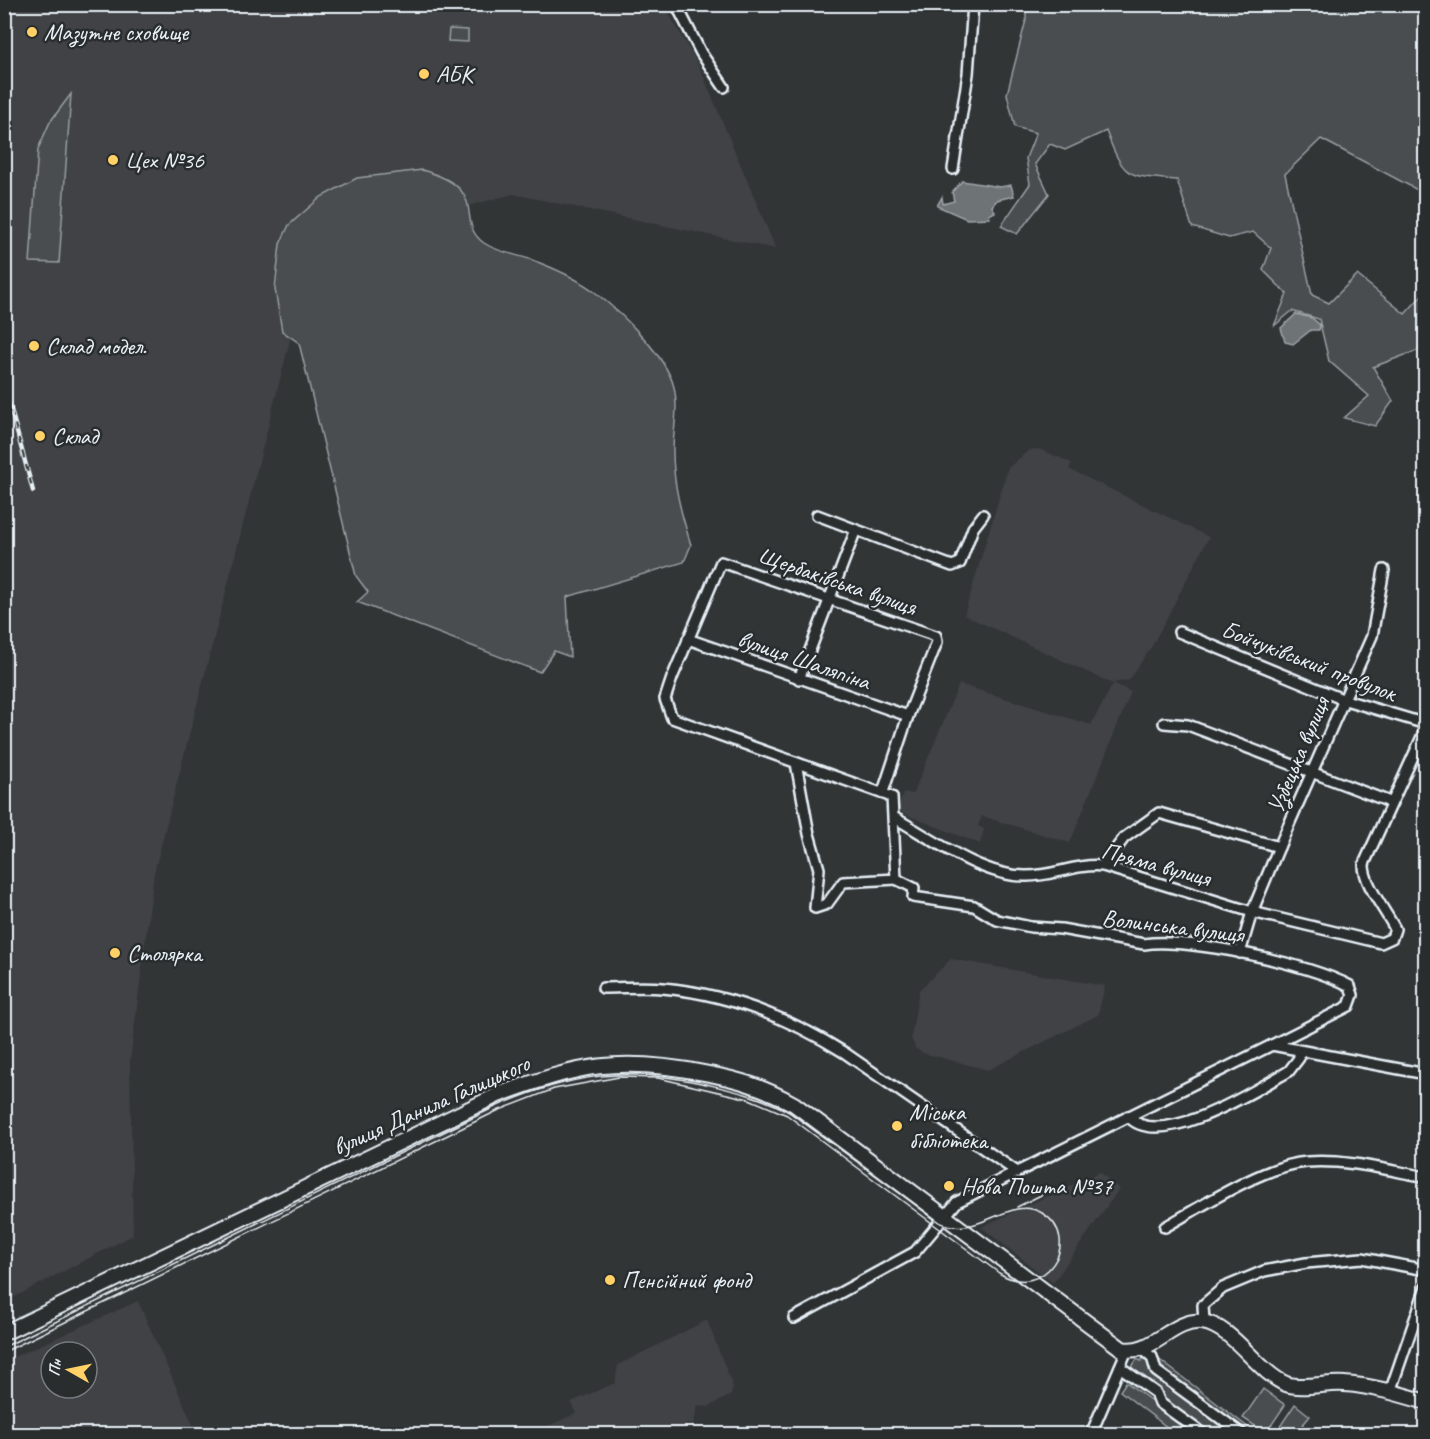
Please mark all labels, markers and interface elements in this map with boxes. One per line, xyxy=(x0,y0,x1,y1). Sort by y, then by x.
place label: Мазутне сховище xyxy=(44,17,190,48)
marker: Мазутне сховище xyxy=(25,25,39,39)
place label: АБК xyxy=(436,59,476,89)
marker: АБК xyxy=(417,67,431,81)
place label: Цех №36 xyxy=(125,145,205,175)
marker: Цех №36 xyxy=(106,153,120,167)
place label: Склад модел. xyxy=(46,331,147,361)
marker: Склад модел. xyxy=(27,339,41,353)
place label: Склад xyxy=(52,421,101,451)
marker: Склад xyxy=(33,429,47,443)
street label: Щербаківська вулиця xyxy=(755,540,922,622)
street label: Бойчуківський провулок xyxy=(1218,614,1403,709)
street label: вулиця Шаляпіна xyxy=(734,623,876,697)
street label: Узбецька вулиця xyxy=(1260,691,1337,818)
street label: Пряма вулиця xyxy=(1098,835,1215,893)
street label: Волинська вулиця xyxy=(1100,902,1247,950)
place label: Столярка xyxy=(127,938,204,968)
marker: Столярка xyxy=(108,946,122,960)
street label: вулиця Данила Галицького xyxy=(328,1048,535,1162)
place label: Міська бібліотека xyxy=(909,1097,989,1155)
marker: Міська бібліотека xyxy=(890,1119,904,1133)
place label: Нова Пошта №37 xyxy=(961,1171,1114,1201)
marker: Нова Пошта №37 xyxy=(942,1179,956,1193)
place label: Пенсійний фонд xyxy=(622,1265,754,1295)
marker: Пенсійний фонд xyxy=(603,1273,617,1287)
north arrow xyxy=(39,1340,99,1400)
text: Пн xyxy=(44,1357,67,1378)

